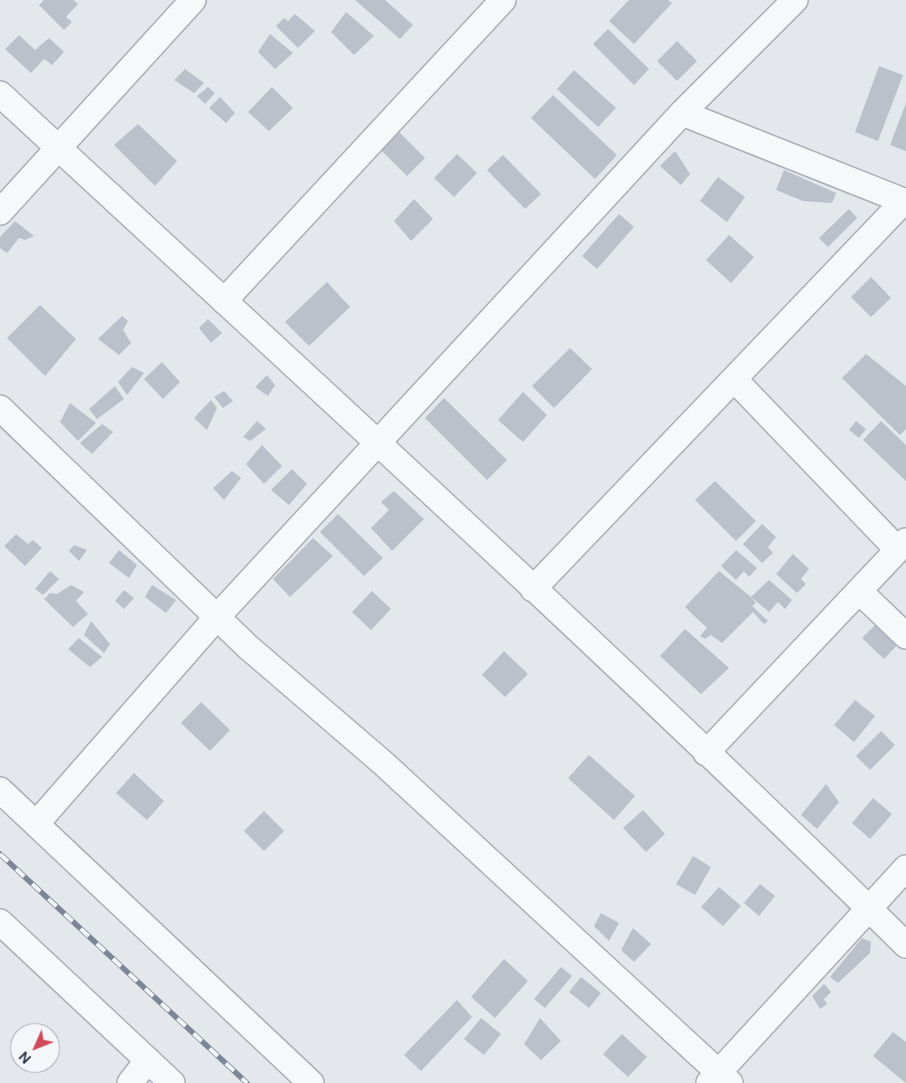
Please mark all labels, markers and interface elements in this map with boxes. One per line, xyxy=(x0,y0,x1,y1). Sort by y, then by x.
north arrow xyxy=(10,1023,60,1073)
text: N xyxy=(15,1048,35,1068)

